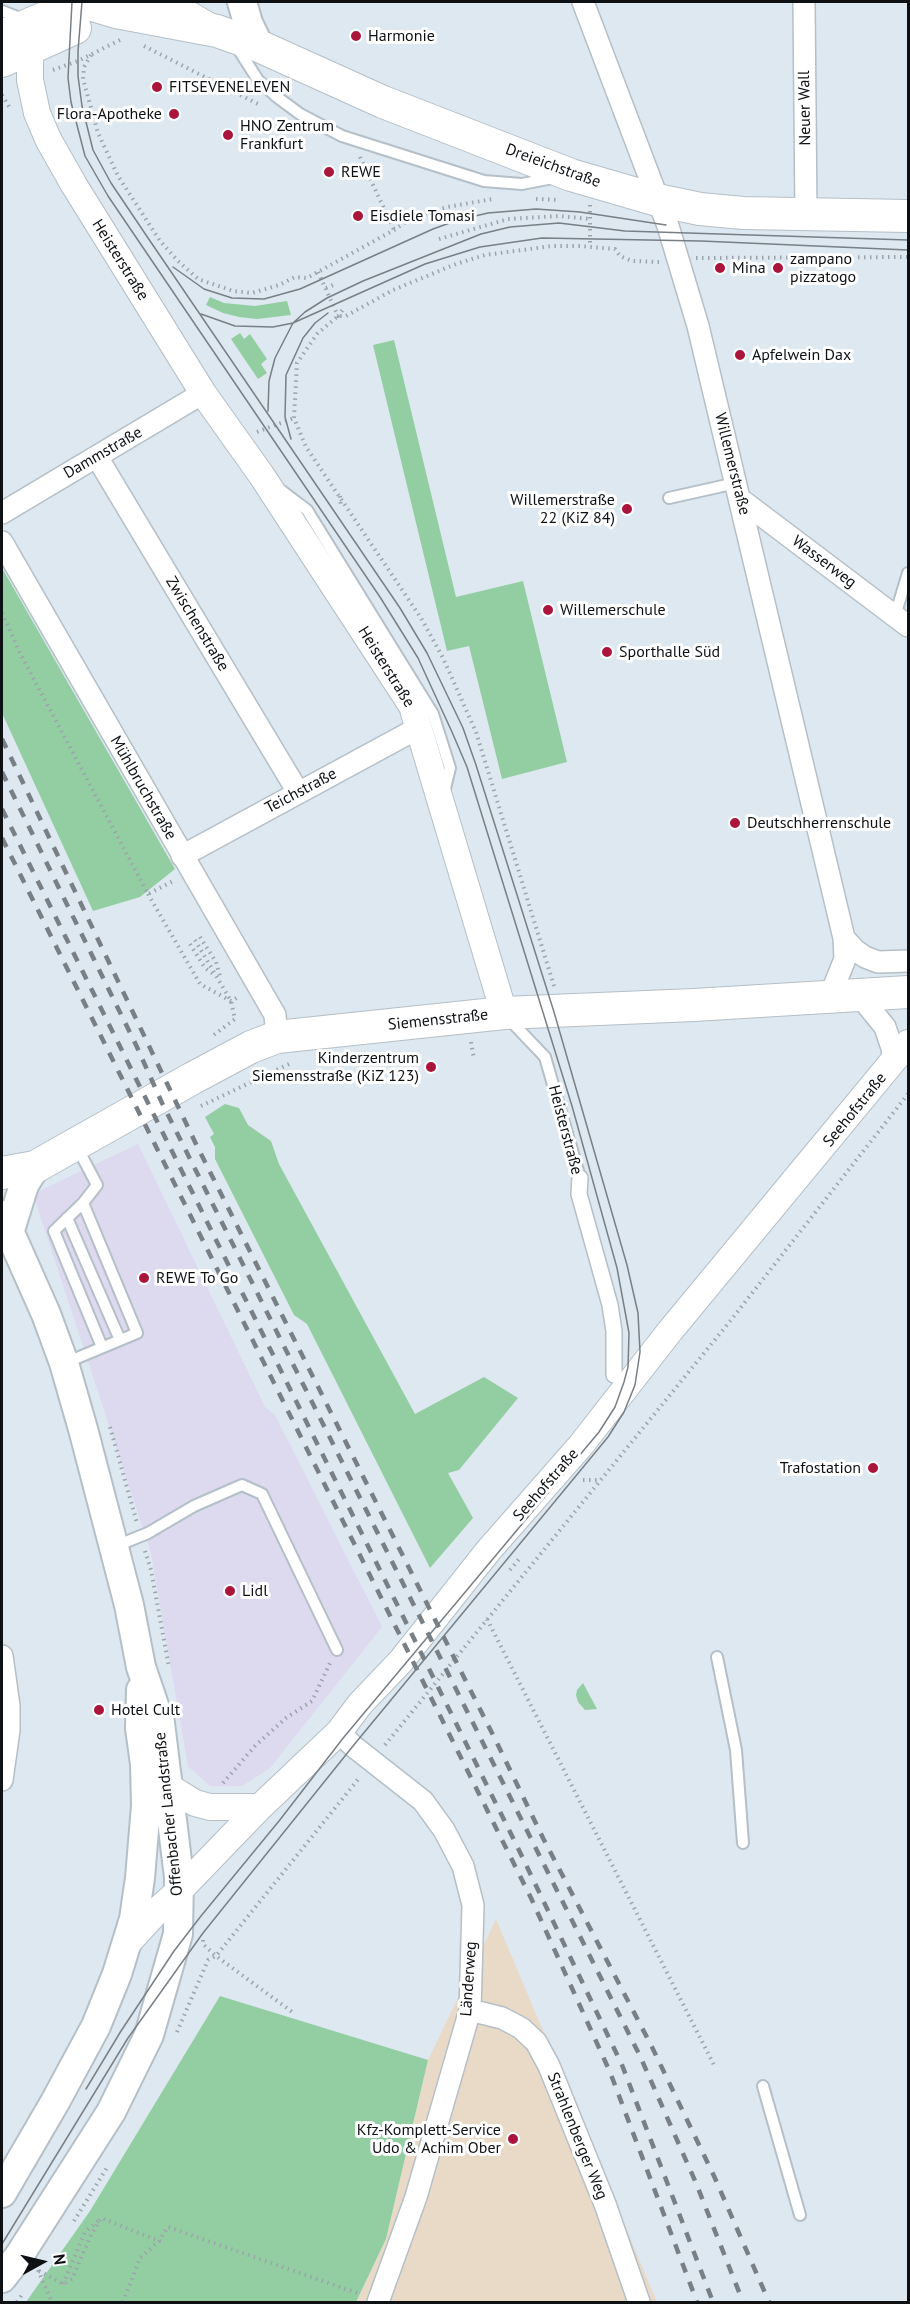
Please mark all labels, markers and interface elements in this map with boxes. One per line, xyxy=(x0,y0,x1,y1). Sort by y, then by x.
place label: Harmonie xyxy=(368,26,435,46)
marker: Harmonie xyxy=(349,29,363,43)
street label: Neuer Wall xyxy=(795,70,815,146)
place label: FITSEVENELEVEN xyxy=(169,77,290,97)
marker: FITSEVENELEVEN xyxy=(150,80,164,94)
place label: Flora-Apotheke xyxy=(57,104,162,124)
marker: Flora-Apotheke xyxy=(167,107,181,121)
place label: HNO Zentrum Frankfurt xyxy=(240,116,334,154)
marker: HNO Zentrum Frankfurt xyxy=(221,128,235,142)
street label: Dreieichstraße xyxy=(503,140,603,192)
place label: REWE xyxy=(341,162,381,182)
marker: REWE xyxy=(322,165,336,179)
place label: Eisdiele Tomasi xyxy=(370,206,475,226)
marker: Eisdiele Tomasi xyxy=(351,209,365,223)
street label: Heisterstraße xyxy=(88,216,152,304)
place label: zampano pizzatogo xyxy=(790,249,856,287)
place label: Mina xyxy=(732,258,766,278)
marker: Mina xyxy=(713,261,727,275)
marker: zampano pizzatogo xyxy=(771,261,785,275)
place label: Apfelwein Dax xyxy=(752,345,851,365)
marker: Apfelwein Dax xyxy=(733,348,747,362)
street label: Willemerstraße xyxy=(710,411,754,517)
street label: Dammstraße xyxy=(60,423,146,483)
place label: Willemerstraße 22 (KiZ 84) xyxy=(510,490,615,528)
marker: Willemerstraße 22 (KiZ 84) xyxy=(620,502,634,516)
street label: Wasserweg xyxy=(788,532,860,592)
street label: Zwischenstraße xyxy=(161,573,233,675)
place label: Willemerschule xyxy=(560,600,666,620)
marker: Willemerschule xyxy=(541,603,555,617)
street label: Heisterstraße xyxy=(354,623,418,711)
place label: Sporthalle Süd xyxy=(619,642,720,662)
marker: Sporthalle Süd xyxy=(600,645,614,659)
street label: Mühlbruchstraße xyxy=(106,733,180,843)
street label: Teichstraße xyxy=(262,764,340,818)
place label: Deutschherrenschule xyxy=(747,813,891,833)
marker: Deutschherrenschule xyxy=(728,816,742,830)
street label: Siemensstraße xyxy=(387,1005,489,1035)
place label: Kinderzentrum Siemensstraße (KiZ 123) xyxy=(252,1048,419,1086)
marker: Kinderzentrum Siemensstraße (KiZ 123) xyxy=(424,1060,438,1074)
street label: Seehofstraße xyxy=(819,1069,891,1151)
street label: Heisterstraße xyxy=(544,1083,586,1177)
place label: REWE To Go xyxy=(156,1268,238,1288)
marker: REWE To Go xyxy=(137,1271,151,1285)
street label: Seehofstraße xyxy=(509,1445,583,1525)
place label: Trafostation xyxy=(780,1458,861,1478)
marker: Trafostation xyxy=(866,1461,880,1475)
place label: Lidl xyxy=(242,1581,268,1601)
marker: Lidl xyxy=(223,1584,237,1598)
place label: Hotel Cult xyxy=(111,1700,180,1720)
marker: Hotel Cult xyxy=(92,1703,106,1717)
street label: Offenbacher Landstraße xyxy=(151,1731,187,1897)
street label: Länderweg xyxy=(457,1941,481,2017)
street label: Strahlenberger Weg xyxy=(543,2070,611,2202)
place label: Kfz-Komplett-Service Udo & Achim Ober xyxy=(357,2120,501,2158)
marker: Kfz-Komplett-Service Udo & Achim Ober xyxy=(506,2132,520,2146)
north arrow xyxy=(12,2232,72,2292)
text: N xyxy=(49,2253,70,2266)

